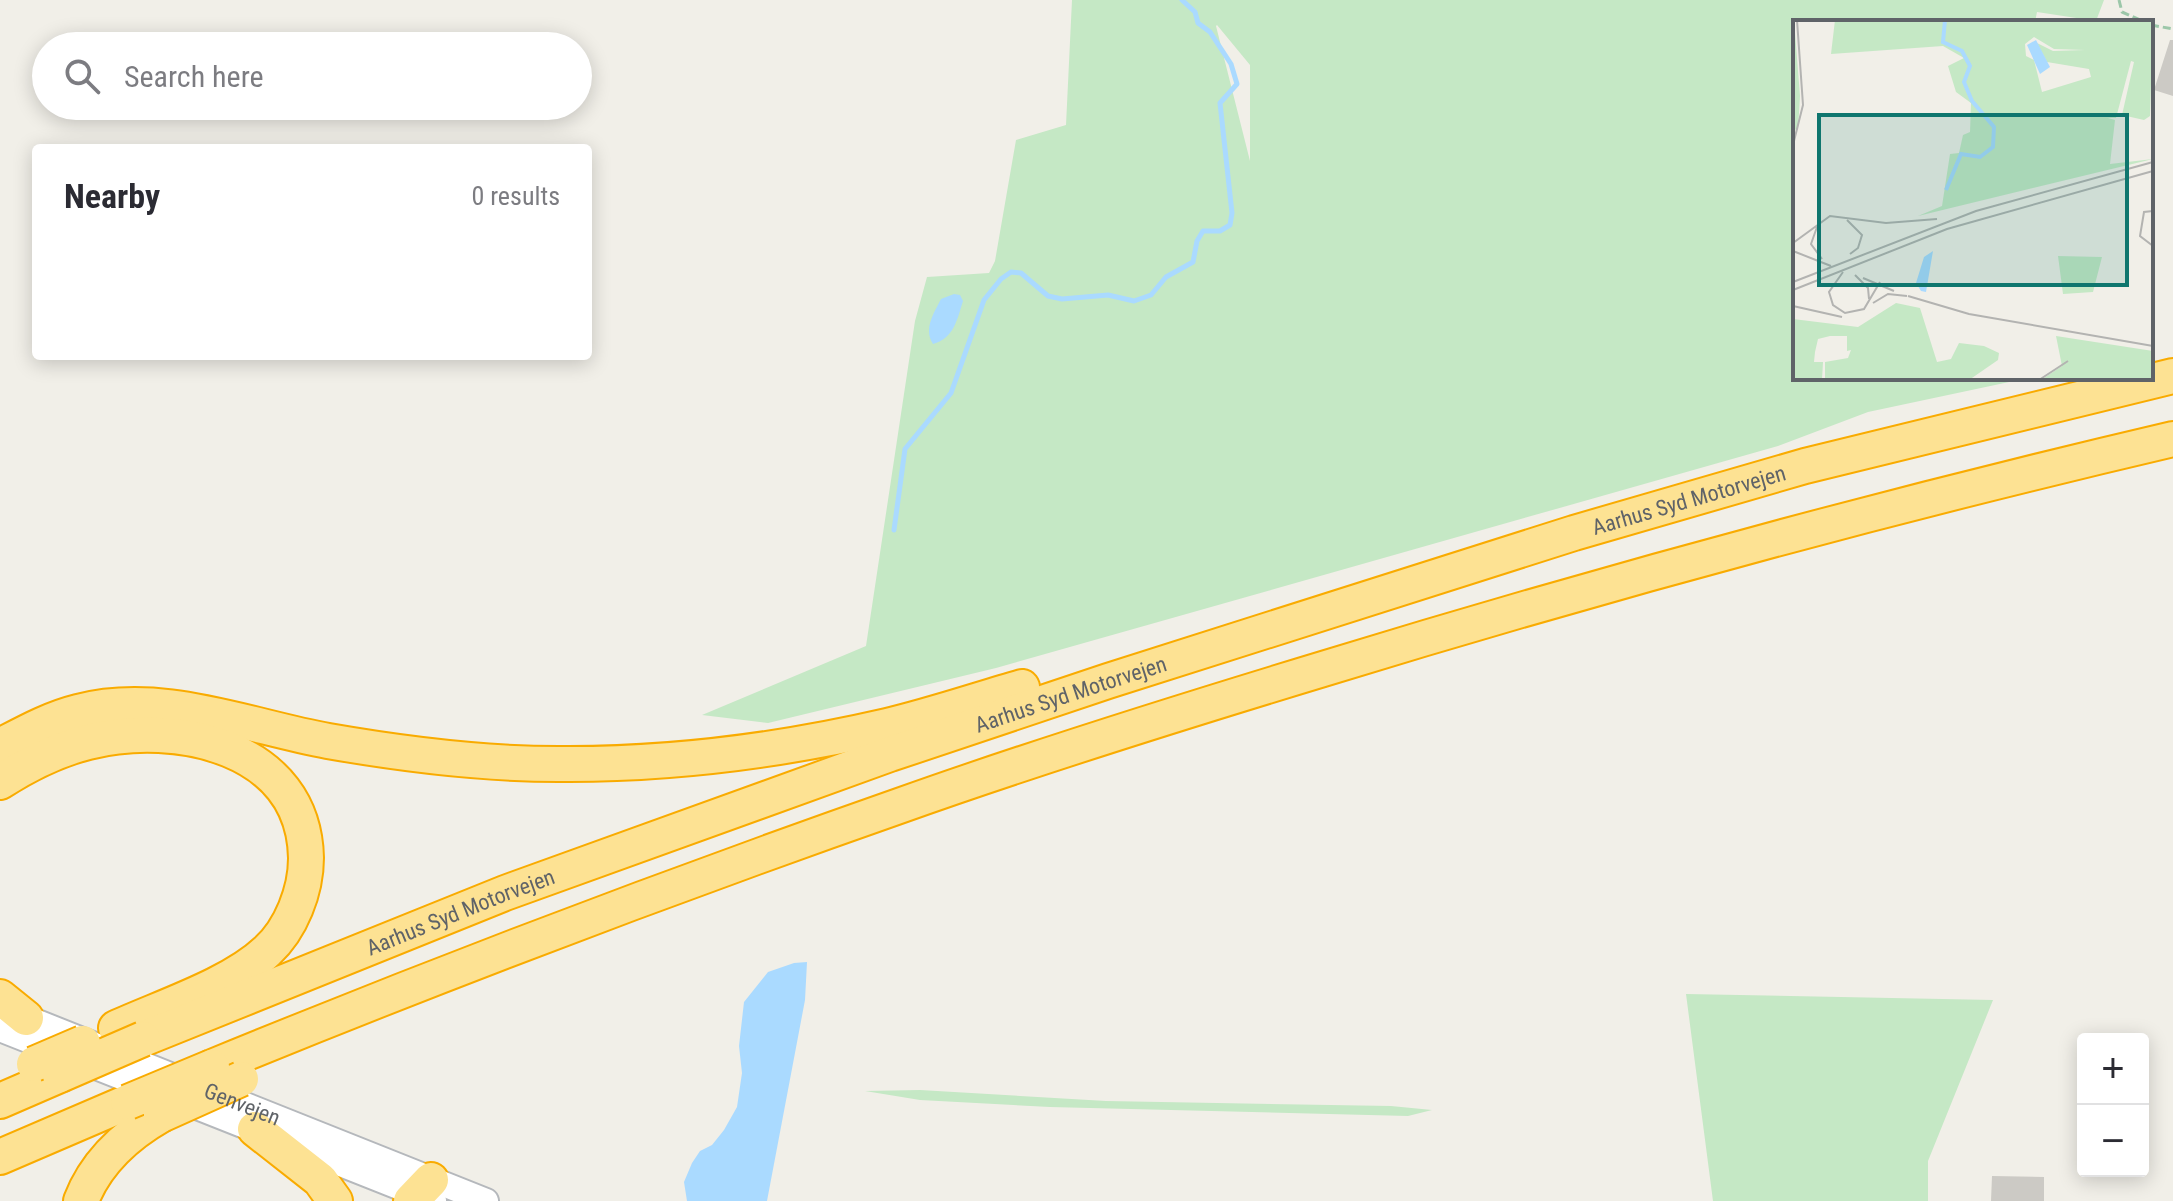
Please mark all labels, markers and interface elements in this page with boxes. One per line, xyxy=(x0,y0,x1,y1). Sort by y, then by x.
inset map xyxy=(1793,20,2153,380)
search box xyxy=(32,32,592,120)
icon: search xyxy=(60,54,104,98)
text: Search here xyxy=(124,59,264,94)
text: Nearby xyxy=(64,176,160,216)
text: 0 results xyxy=(471,181,560,211)
street label: Aarhus Syd Motorvejen xyxy=(1589,460,1788,540)
street label: Aarhus Syd Motorvejen xyxy=(972,651,1169,737)
street label: Aarhus Syd Motorvejen xyxy=(363,864,558,960)
map controls xyxy=(2077,1033,2149,1177)
button: + xyxy=(2077,1033,2149,1105)
street label: Genvejen xyxy=(201,1078,284,1130)
button: − xyxy=(2077,1105,2149,1177)

